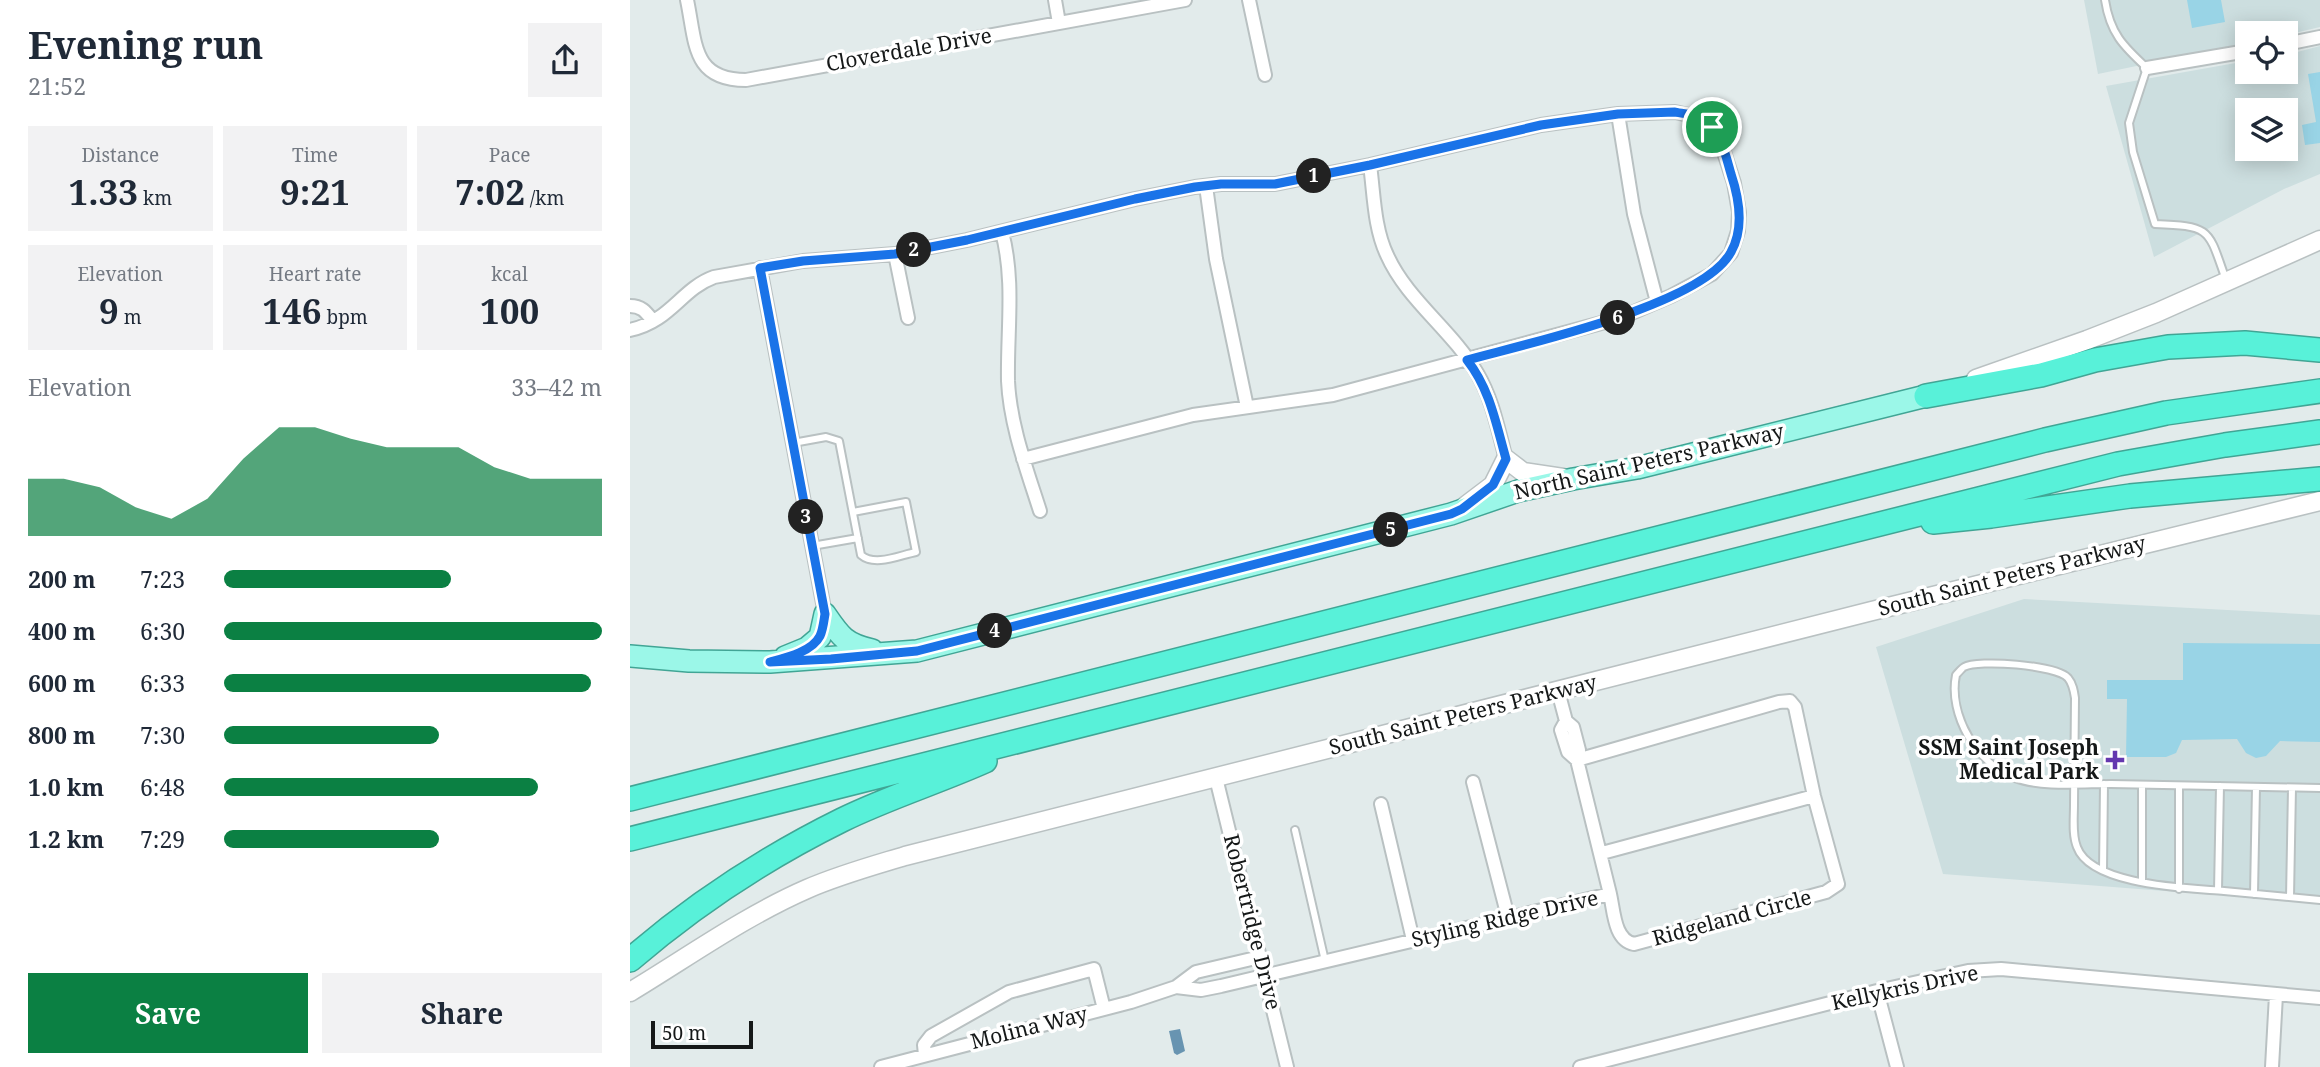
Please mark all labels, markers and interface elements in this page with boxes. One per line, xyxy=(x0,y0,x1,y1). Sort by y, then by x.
text: Evening run xyxy=(28,18,263,70)
street label: Cloverdale Drive xyxy=(824,21,994,77)
map controls xyxy=(2235,21,2298,161)
button: locate xyxy=(2235,21,2298,84)
button: share xyxy=(528,23,602,97)
text: 21:52 xyxy=(28,70,86,102)
pin xyxy=(1682,97,1742,157)
button: layers xyxy=(2235,98,2298,161)
icon: arrive xyxy=(1693,108,1731,146)
text: Distance xyxy=(82,142,159,168)
text: Time xyxy=(292,142,338,168)
text: Pace xyxy=(489,142,531,168)
pin: 1 xyxy=(1296,158,1332,194)
text: 1 xyxy=(1308,162,1319,188)
text: 1.33 xyxy=(69,168,138,215)
text: 9:21 xyxy=(280,168,350,215)
text: 7:02 xyxy=(455,168,525,215)
text: km xyxy=(138,185,172,211)
text: /km xyxy=(525,185,564,211)
pin: 2 xyxy=(896,232,932,268)
text: 2 xyxy=(908,236,919,262)
text: Elevation xyxy=(78,261,163,287)
text: Heart rate xyxy=(269,261,361,287)
text: kcal xyxy=(491,261,528,287)
text: 9 xyxy=(99,287,119,334)
text: 146 xyxy=(262,287,322,334)
text: 100 xyxy=(480,287,539,334)
pin: 6 xyxy=(1600,300,1636,336)
text: m xyxy=(119,304,142,330)
text: bpm xyxy=(322,304,368,330)
text: 6 xyxy=(1612,304,1623,330)
text: Elevation xyxy=(28,371,132,403)
text: 33–42 m xyxy=(511,371,602,403)
street label: North Saint Peters Parkway xyxy=(1511,416,1787,506)
pin: 3 xyxy=(788,500,824,534)
text: 3 xyxy=(800,503,811,529)
pin: 5 xyxy=(1374,512,1408,548)
text: 5 xyxy=(1385,516,1396,542)
street label: South Saint Peters Parkway xyxy=(1875,528,2149,622)
text: 200 m xyxy=(28,563,96,595)
text: 7:23 xyxy=(140,563,185,595)
pin: 4 xyxy=(978,614,1012,648)
text: 400 m xyxy=(28,615,96,647)
text: 6:30 xyxy=(140,615,185,647)
text: 4 xyxy=(989,617,1000,643)
text: 600 m xyxy=(28,667,96,699)
text: 6:33 xyxy=(140,667,185,699)
street label: South Saint Peters Parkway xyxy=(1326,667,1600,761)
text: 800 m xyxy=(28,719,96,751)
text: 7:30 xyxy=(140,719,185,751)
place label: SSM Saint Joseph Medical Park xyxy=(1918,733,2100,785)
marker: SSM Saint Joseph Medical Park xyxy=(2105,750,2125,770)
text: 1.0 km xyxy=(28,771,104,803)
text: 6:48 xyxy=(140,771,185,803)
text: 1.2 km xyxy=(28,823,104,855)
text: 7:29 xyxy=(140,823,185,855)
street label: Robertridge Drive xyxy=(1218,831,1288,1013)
street label: Ridgeland Circle xyxy=(1649,882,1814,952)
street label: Styling Ridge Drive xyxy=(1409,883,1601,953)
street label: Kellykris Drive xyxy=(1829,958,1981,1016)
button: Save xyxy=(28,973,308,1053)
button: Share xyxy=(322,973,602,1053)
street label: Molina Way xyxy=(967,999,1090,1055)
scale bar xyxy=(651,1018,752,1050)
text: 50 m xyxy=(662,1020,706,1046)

